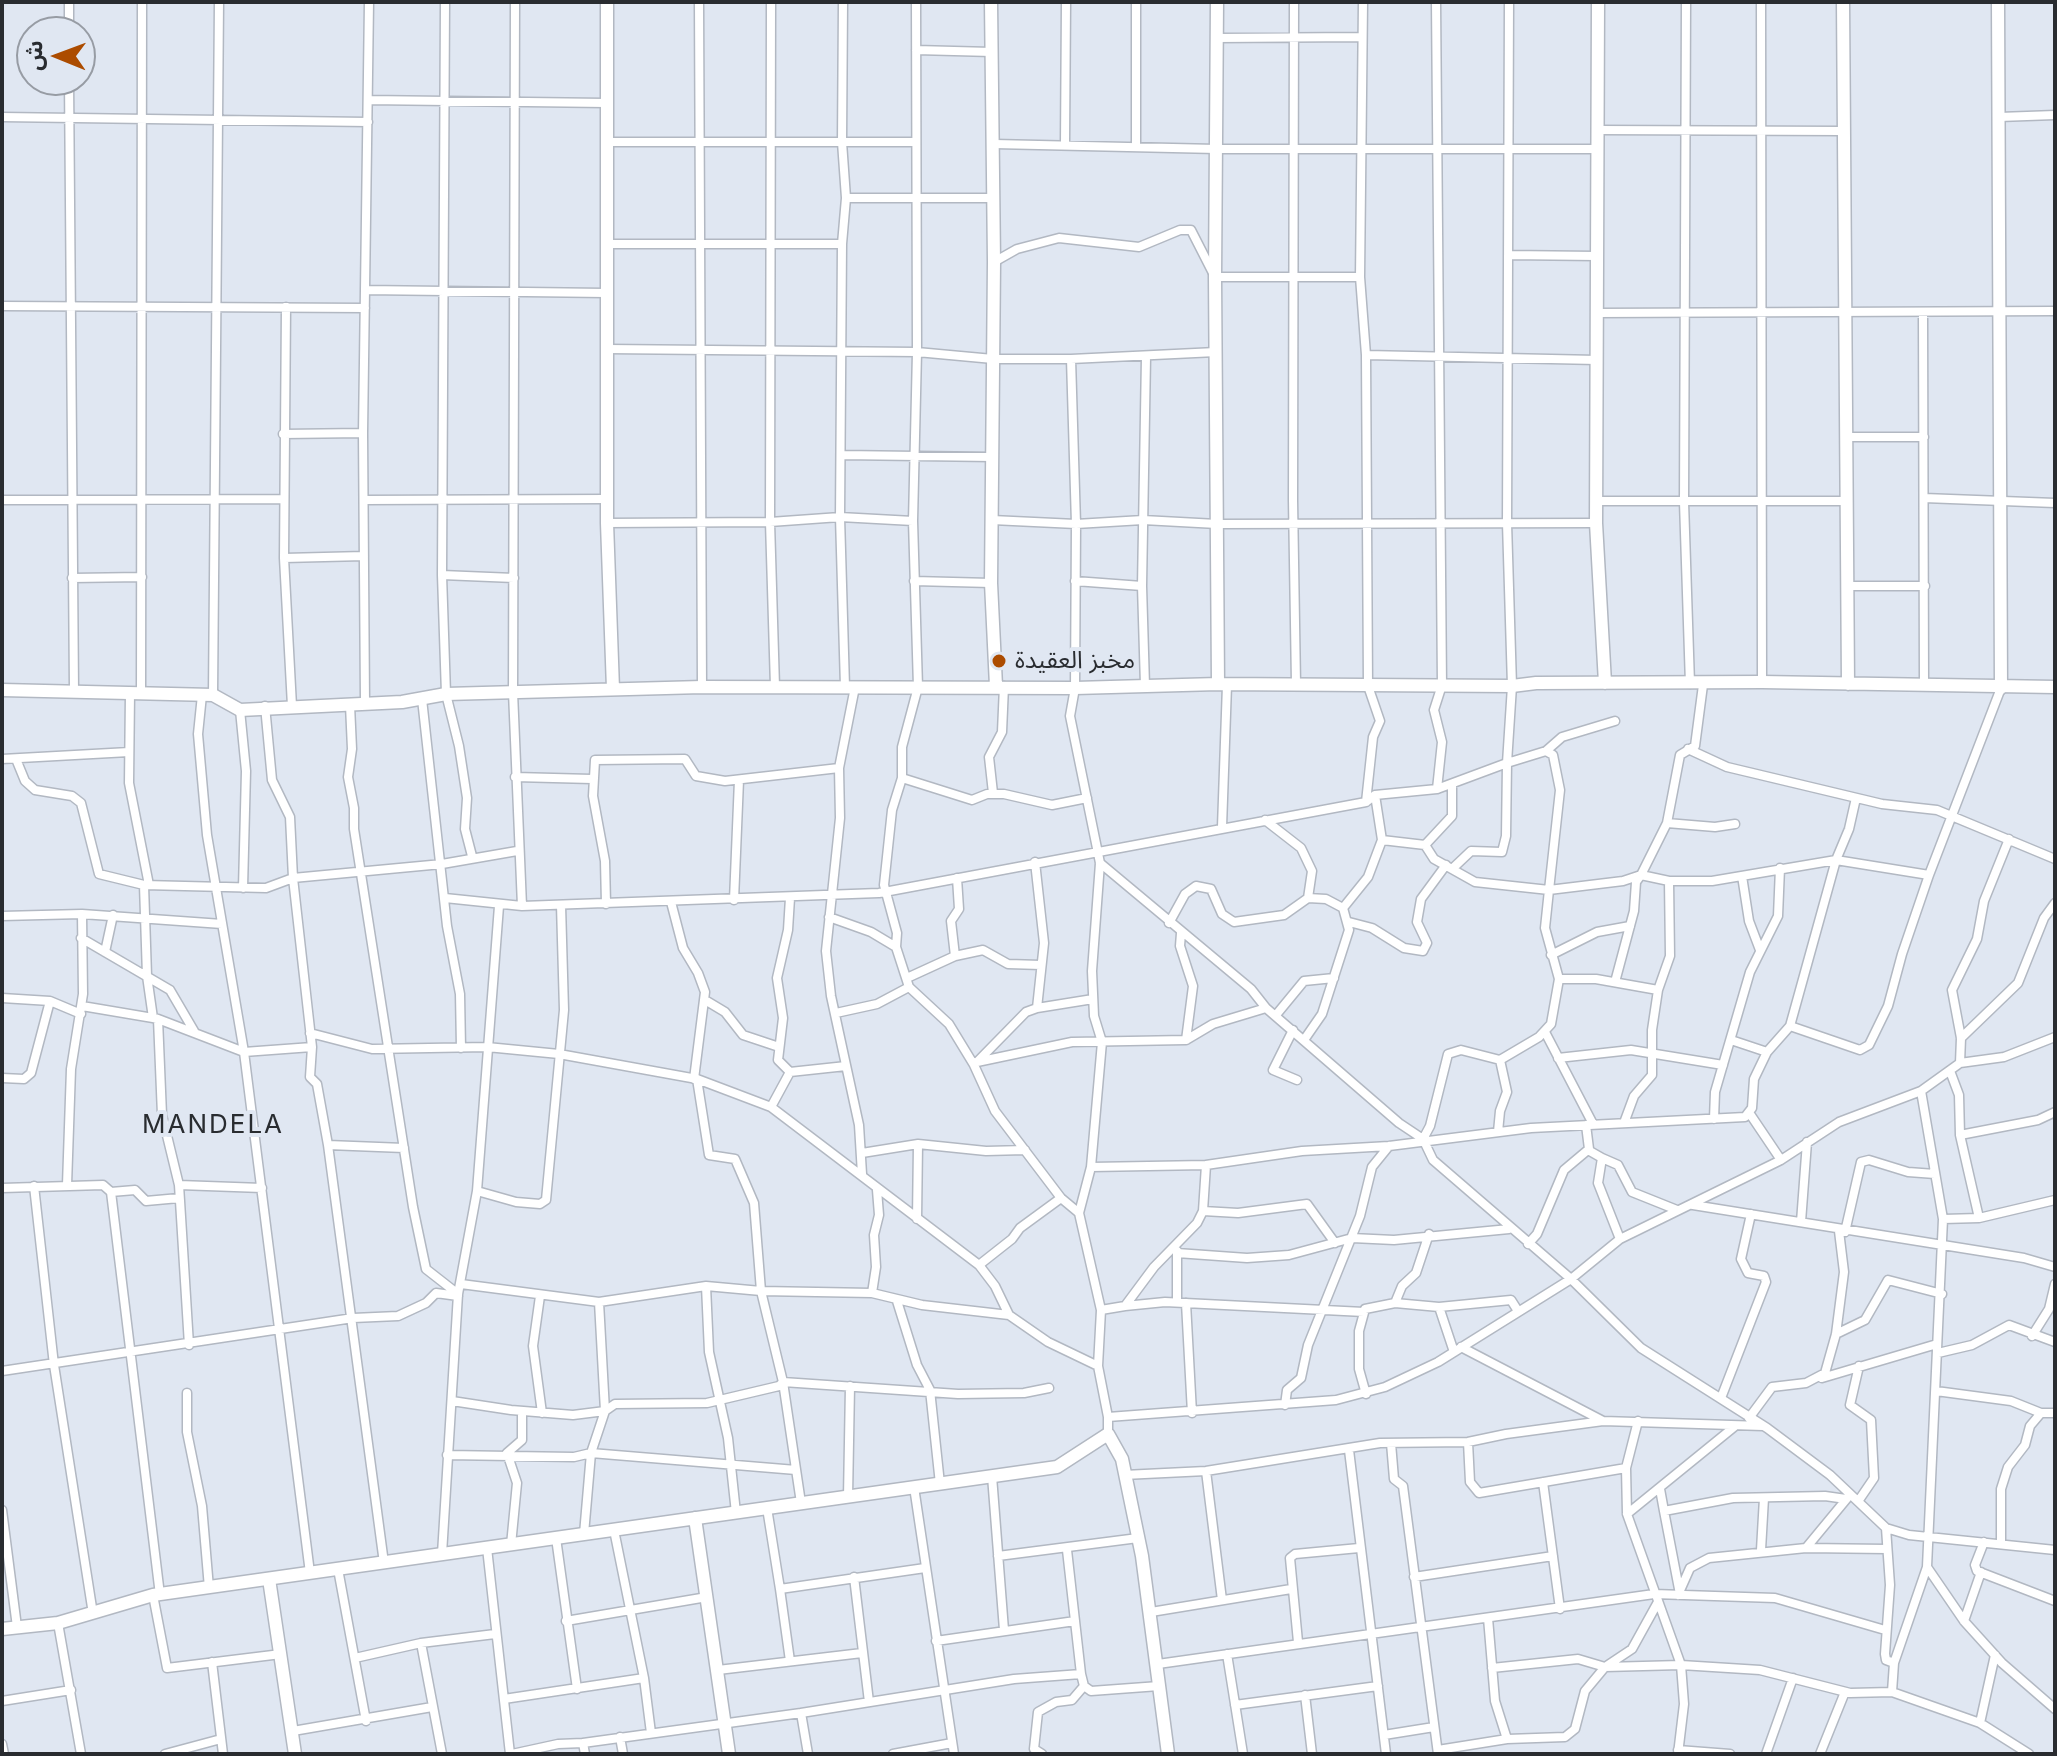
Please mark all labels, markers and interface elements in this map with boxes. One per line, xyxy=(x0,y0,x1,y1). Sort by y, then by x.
north arrow xyxy=(16,16,96,96)
text: ش xyxy=(21,40,47,71)
place label: مخبز العقيدة xyxy=(1015,647,1135,675)
marker: مخبز العقيدة xyxy=(990,652,1008,670)
district label: MANDELA xyxy=(142,1109,284,1141)

